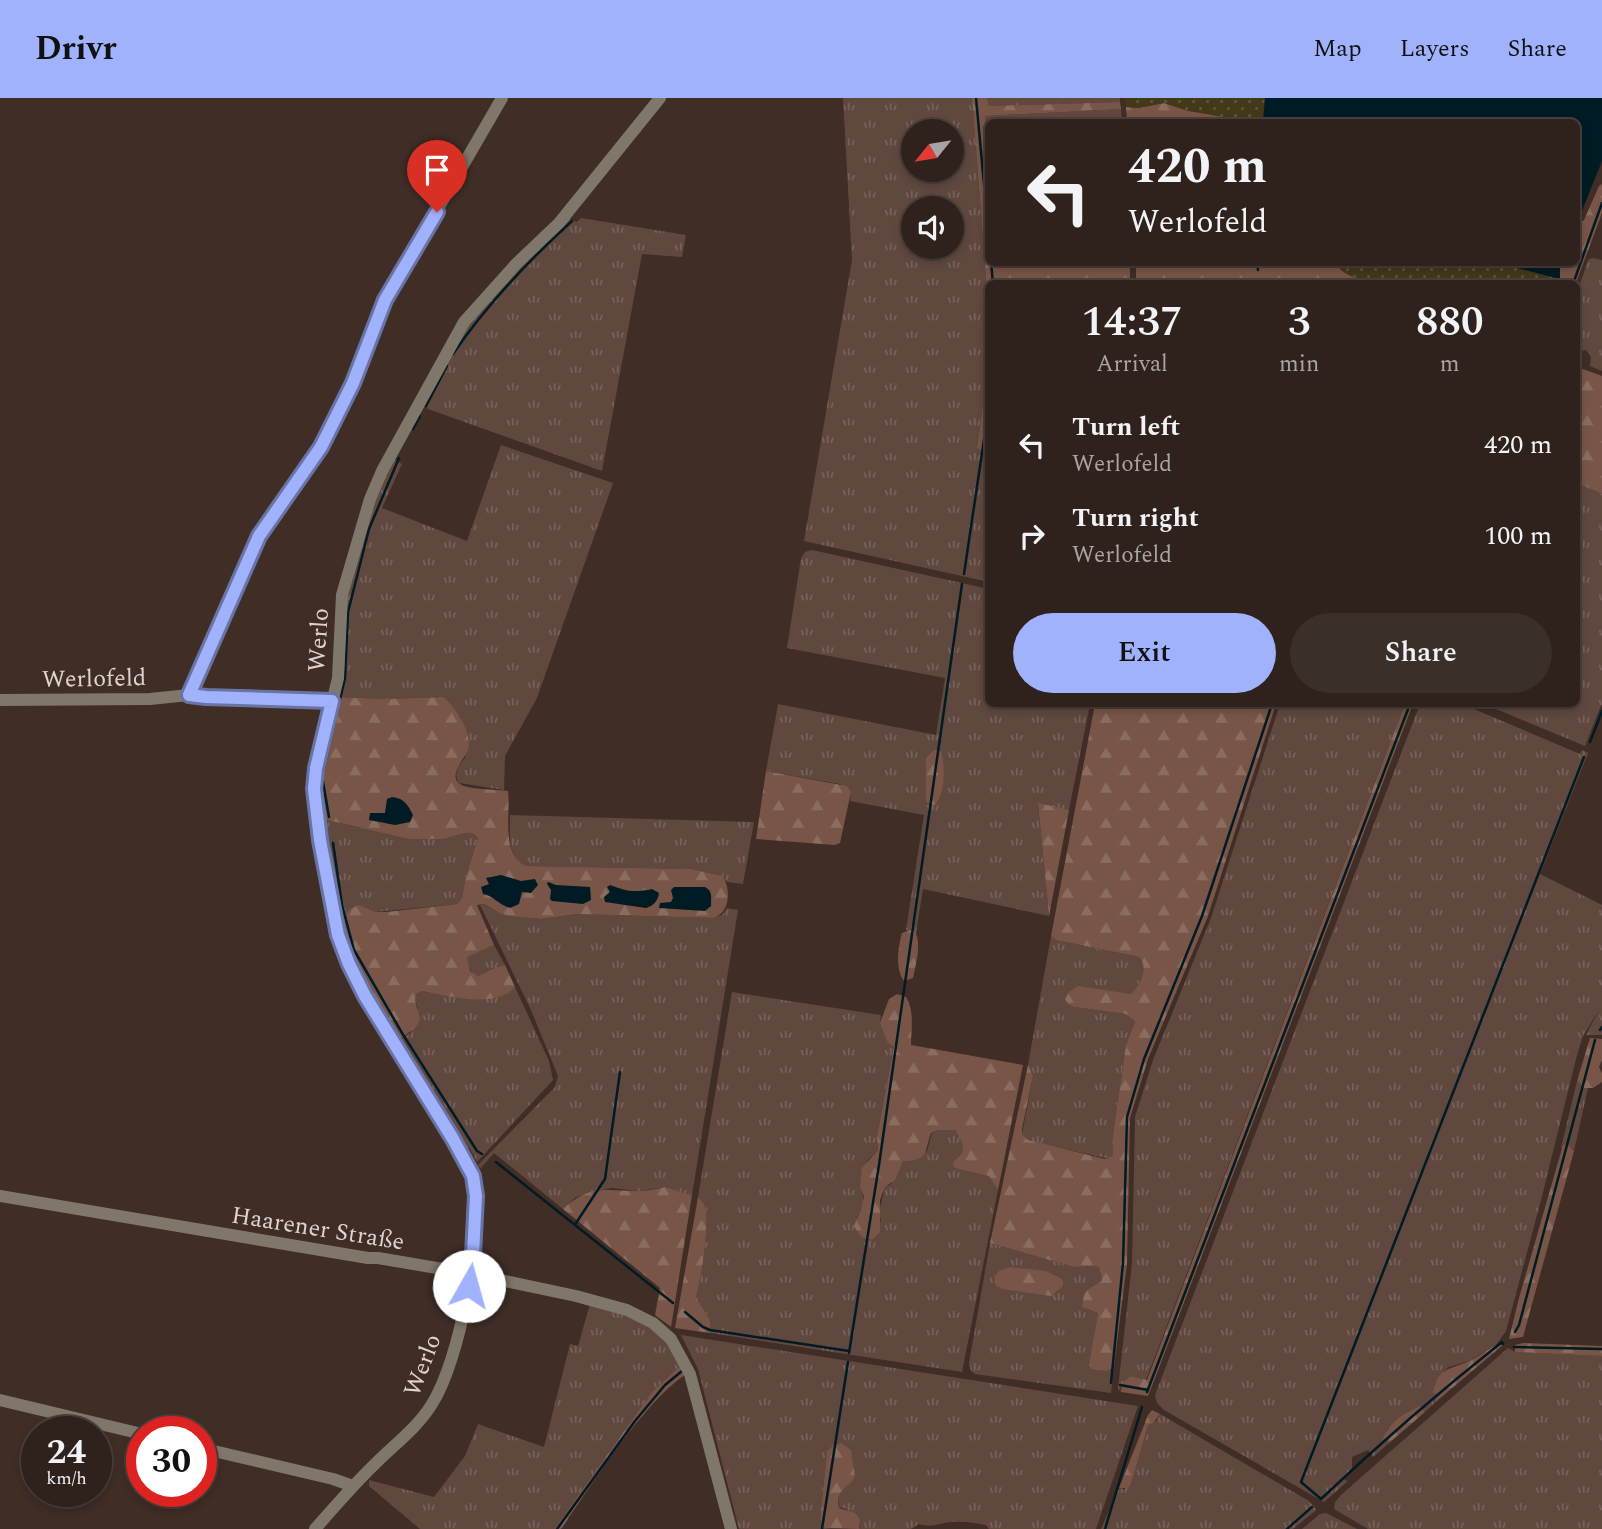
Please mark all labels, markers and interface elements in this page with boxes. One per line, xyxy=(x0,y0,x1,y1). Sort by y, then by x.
text: Drivr xyxy=(35,24,117,74)
text: Map xyxy=(1313,31,1362,67)
text: Layers xyxy=(1400,31,1470,67)
text: Share xyxy=(1508,31,1567,67)
north arrow xyxy=(901,119,964,182)
map controls xyxy=(901,119,964,259)
text: 420 m xyxy=(1128,130,1267,205)
pin xyxy=(407,140,467,212)
icon: left xyxy=(1013,147,1104,238)
icon: arrive xyxy=(418,151,456,189)
button: sound xyxy=(901,196,964,259)
text: Werlofeld xyxy=(1128,198,1267,247)
text: 14:37 xyxy=(1082,291,1183,354)
text: 3 xyxy=(1288,291,1310,354)
text: 880 xyxy=(1416,291,1483,354)
text: Arrival xyxy=(1096,347,1168,382)
text: min xyxy=(1279,347,1319,382)
text: m xyxy=(1440,347,1460,382)
text: Turn left xyxy=(1072,407,1180,447)
text: 420 m xyxy=(1484,425,1552,465)
icon: left xyxy=(1013,426,1051,464)
text: Werlofeld xyxy=(1072,447,1172,482)
text: Turn right xyxy=(1072,498,1199,538)
text: 100 m xyxy=(1484,516,1552,556)
icon: right xyxy=(1013,517,1051,555)
text: Werlofeld xyxy=(1072,538,1172,573)
street label: Werlo xyxy=(299,607,339,673)
button: Exit xyxy=(1013,613,1276,693)
button: Share xyxy=(1290,613,1552,693)
street label: Werlofeld xyxy=(41,660,147,698)
street label: Haarener Straße xyxy=(229,1198,407,1260)
position arrow xyxy=(432,1249,506,1323)
street label: Werlo xyxy=(395,1329,451,1402)
speed limit sign: 30 xyxy=(126,1416,217,1507)
text: 24 xyxy=(47,1426,86,1479)
text: km/h xyxy=(46,1465,87,1492)

